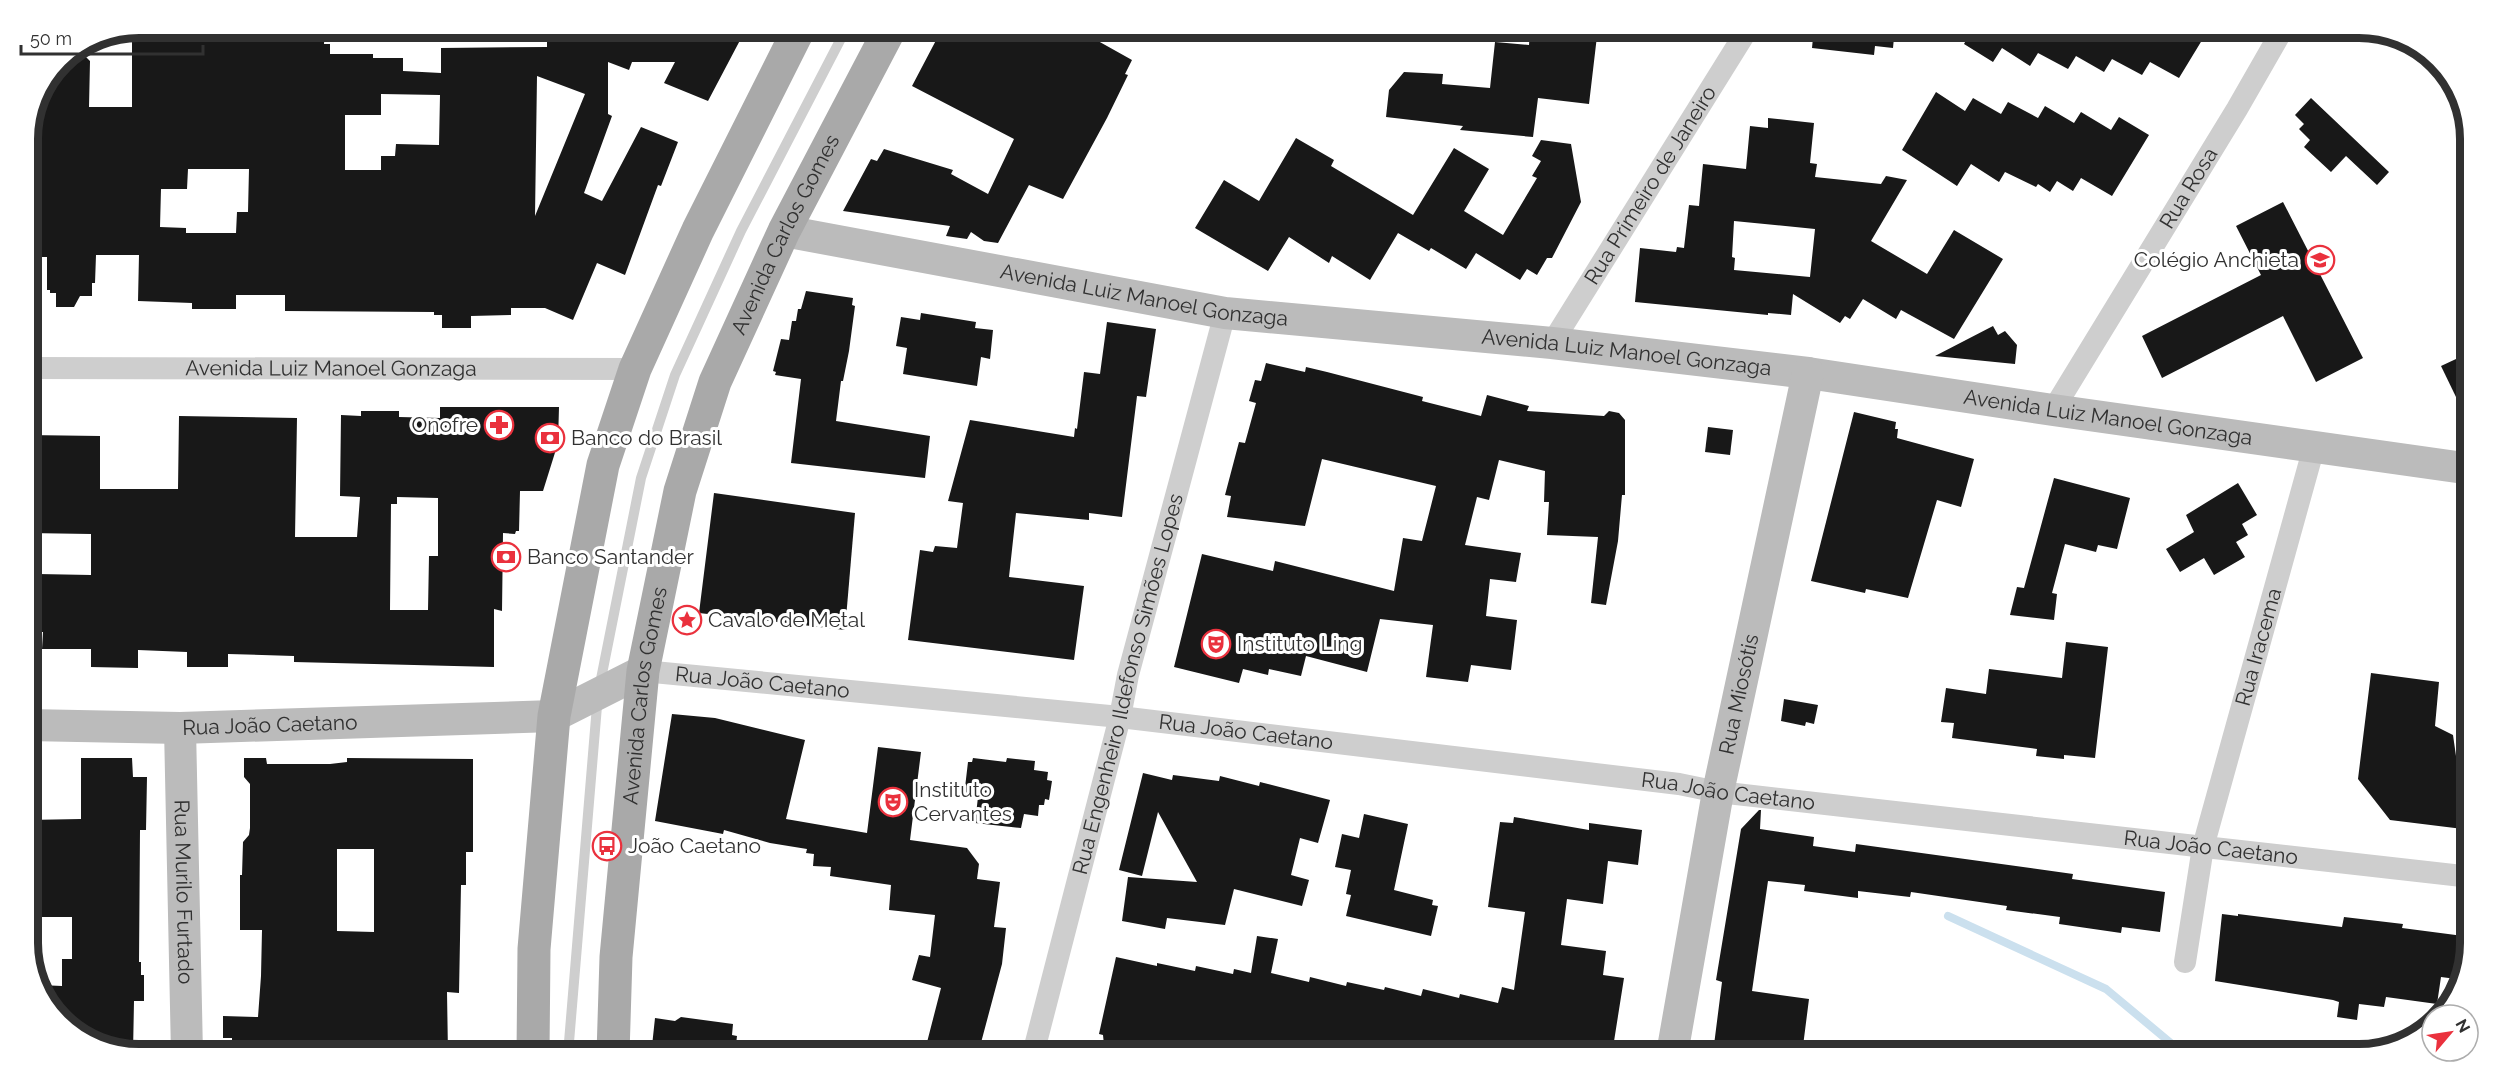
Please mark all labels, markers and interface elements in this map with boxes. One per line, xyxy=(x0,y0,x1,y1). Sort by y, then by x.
scale bar xyxy=(21,18,202,56)
text: 50 m xyxy=(30,28,72,49)
street label: Rua Primeiro de Janeiro xyxy=(1579,81,1721,289)
street label: Avenida Carlos Gomes xyxy=(725,130,844,338)
street label: Rua Rosa xyxy=(2154,143,2222,233)
school or university icon: Colégio Anchieta xyxy=(2304,244,2336,276)
place label: Colégio Anchieta xyxy=(2134,247,2299,272)
street label: Avenida Luiz Manoel Gonzaga xyxy=(998,258,1289,331)
street label: Avenida Luiz Manoel Gonzaga xyxy=(1480,324,1773,381)
street label: Avenida Luiz Manoel Gonzaga xyxy=(185,355,477,381)
street label: Avenida Luiz Manoel Gonzaga xyxy=(1962,384,2254,450)
pharmacy icon: Onofre xyxy=(483,409,515,441)
place label: Onofre xyxy=(411,412,478,437)
bank icon: Banco do Brasil xyxy=(534,422,566,454)
place label: Banco do Brasil xyxy=(571,425,722,450)
street label: Rua Engenheiro Ildefonso Simões Lopes xyxy=(1067,491,1188,877)
bank icon: Banco Santander xyxy=(490,541,522,573)
place label: Banco Santander xyxy=(527,544,694,569)
street label: Avenida Carlos Gomes xyxy=(617,585,672,806)
street label: Rua Iracema xyxy=(2230,585,2286,709)
place icon: Cavalo de Metal xyxy=(671,604,703,636)
place label: Cavalo de Metal xyxy=(708,607,865,632)
theatre icon: Instituto Ling xyxy=(1200,628,1232,660)
place label: Instituto Ling xyxy=(1237,631,1362,656)
street label: Rua Miosótis xyxy=(1713,632,1764,757)
street label: Rua João Caetano xyxy=(674,661,851,703)
street label: Rua João Caetano xyxy=(182,709,358,740)
street label: Rua João Caetano xyxy=(1157,709,1334,754)
street label: Rua João Caetano xyxy=(1640,767,1817,815)
place label: Instituto Cervantes xyxy=(914,777,1012,826)
theatre icon: Instituto Cervantes xyxy=(877,786,909,818)
street label: Rua Murilo Furtado xyxy=(170,799,199,985)
street label: Rua João Caetano xyxy=(2122,825,2299,869)
bus stop icon: João Caetano xyxy=(591,830,623,862)
place label: João Caetano xyxy=(628,833,761,858)
north arrow xyxy=(2420,1003,2480,1063)
text: N xyxy=(2451,1016,2474,1036)

